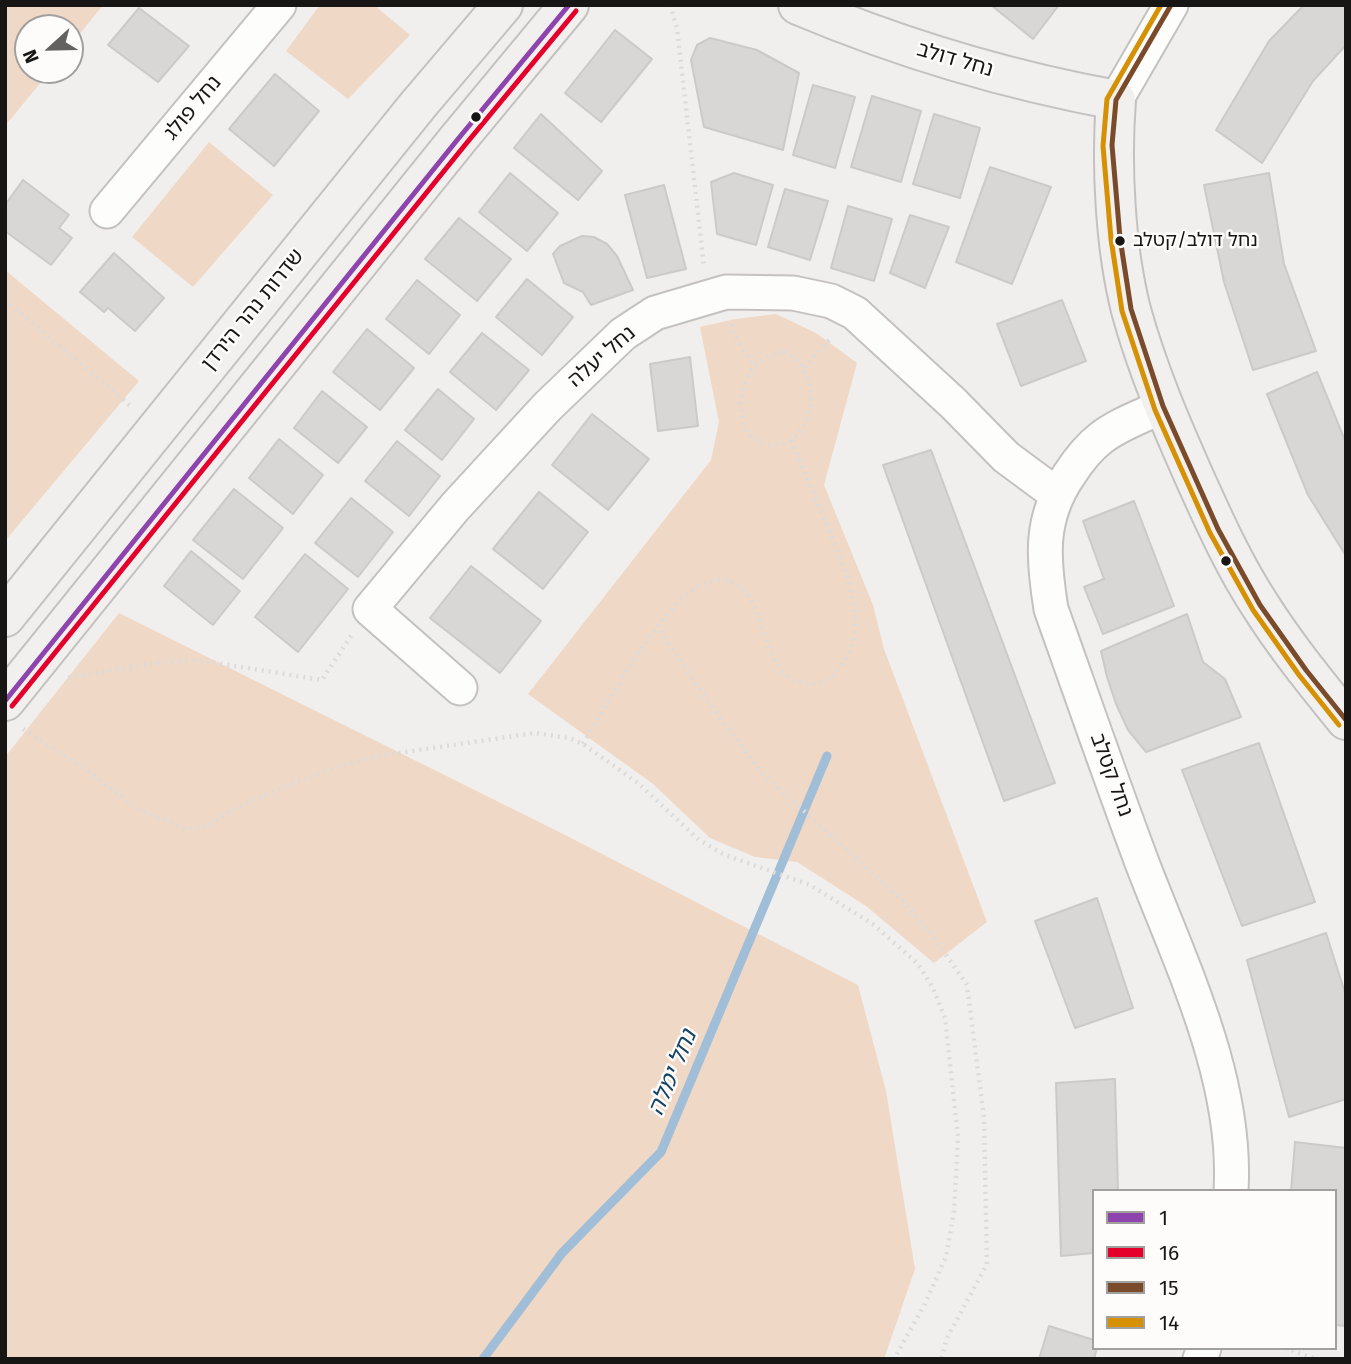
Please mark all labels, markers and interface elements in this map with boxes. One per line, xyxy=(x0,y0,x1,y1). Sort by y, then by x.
north arrow xyxy=(14,14,84,84)
street label: נחל דולב xyxy=(914,37,996,83)
text: N xyxy=(18,46,44,66)
street label: נחל פולג xyxy=(159,71,227,145)
unlabelled marker xyxy=(469,110,483,124)
place label: נחל דולב/קטלב xyxy=(1133,230,1258,252)
marker: נחל דולב/קטלב xyxy=(1113,234,1127,248)
street label: שדרות נהר הירדן xyxy=(196,244,310,376)
street label: נחל יעלה xyxy=(563,321,641,393)
unlabelled marker xyxy=(1219,554,1233,568)
street label: נחל קטלב xyxy=(1084,730,1138,820)
water label: נחל ימלה xyxy=(643,1026,703,1120)
legend xyxy=(1092,1189,1337,1350)
text: 1 xyxy=(1159,1205,1168,1231)
text: 16 xyxy=(1159,1240,1179,1266)
text: 15 xyxy=(1159,1275,1179,1301)
text: 14 xyxy=(1159,1310,1179,1336)

